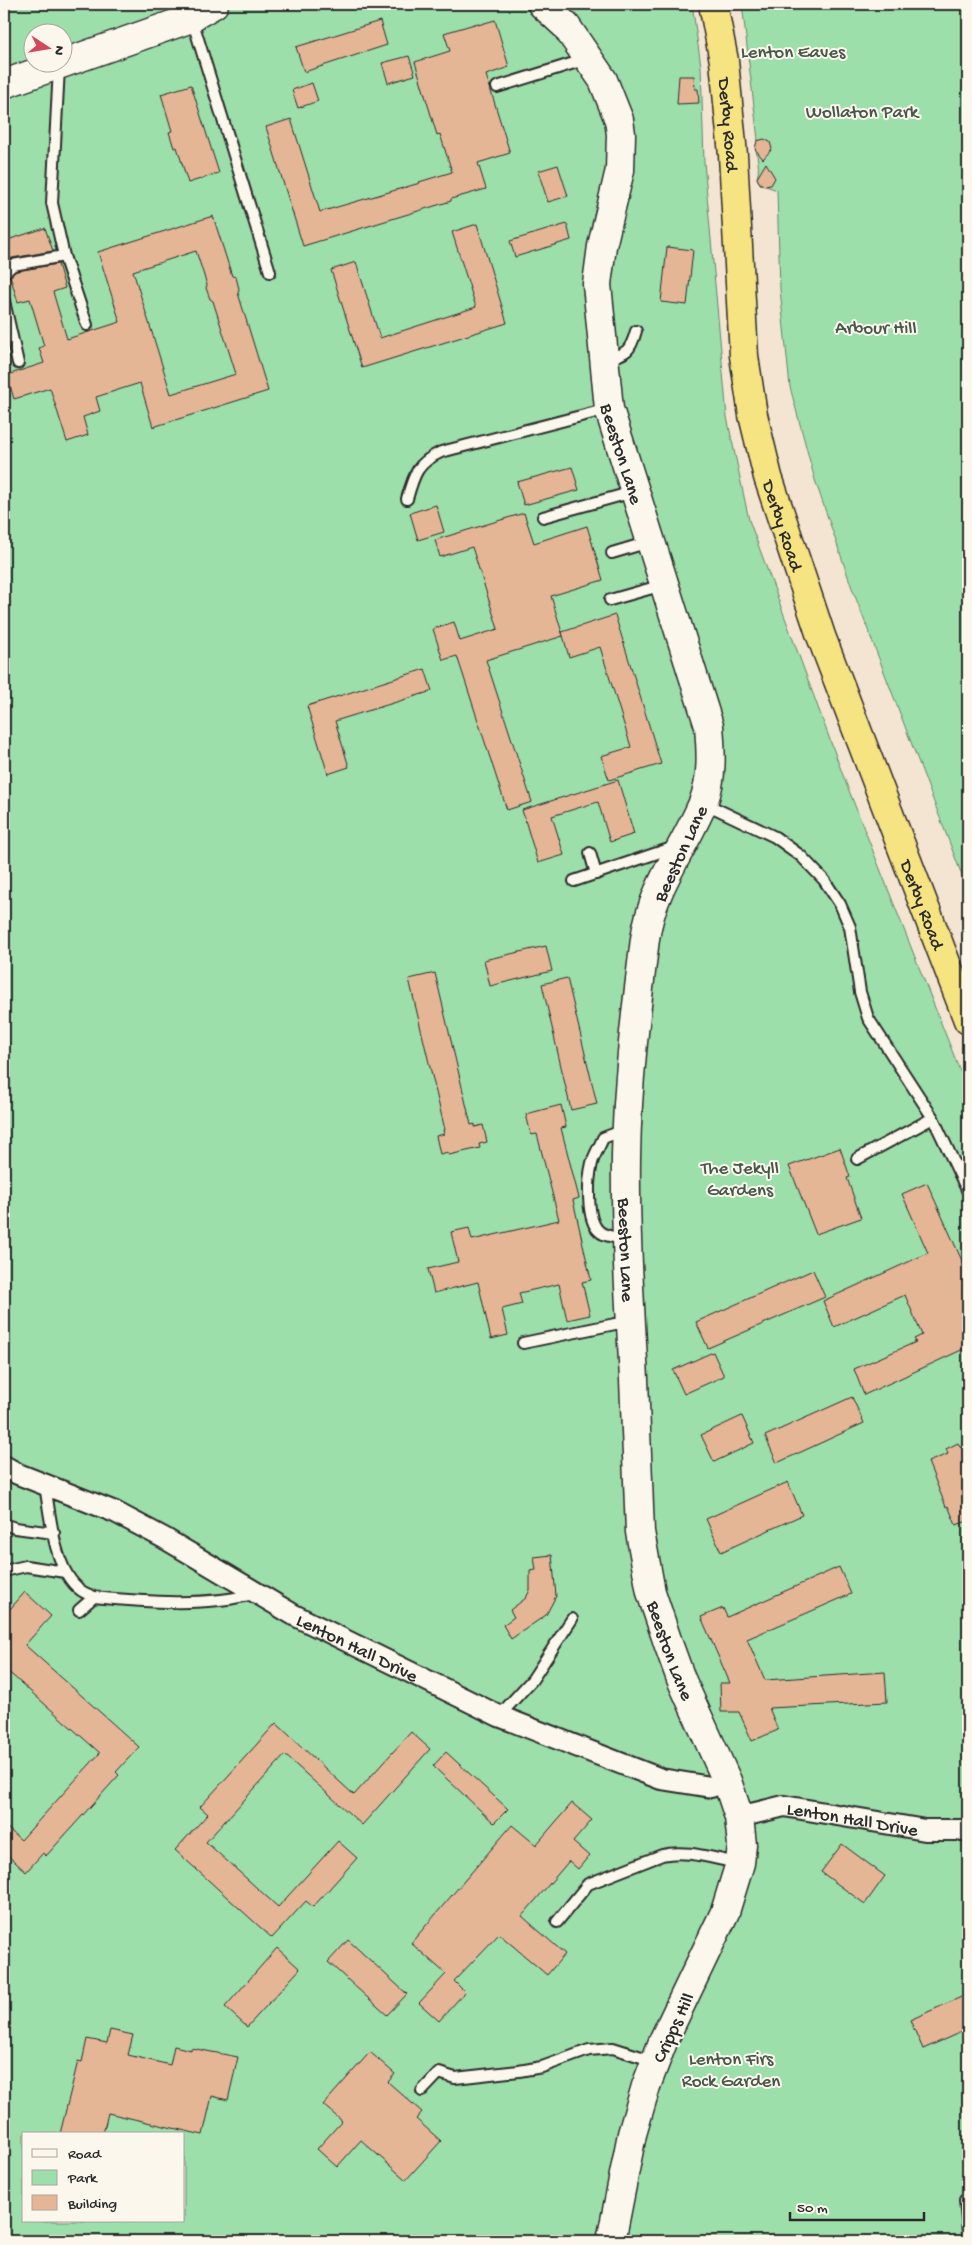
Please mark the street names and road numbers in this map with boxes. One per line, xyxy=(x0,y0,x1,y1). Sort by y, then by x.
street label: Derby Road xyxy=(710,75,742,174)
street label: Beeston Lane xyxy=(593,402,646,508)
street label: Derby Road xyxy=(754,476,807,576)
street label: Beeston Lane xyxy=(649,802,715,907)
street label: Derby Road xyxy=(892,855,949,955)
street label: Beeston Lane xyxy=(611,1197,638,1303)
street label: Beeston Lane xyxy=(639,1598,697,1705)
street label: Lenton Hall Drive xyxy=(292,1610,421,1689)
street label: Lenton Hall Drive xyxy=(785,1799,920,1844)
street label: Cripps Hill xyxy=(649,1990,701,2067)

